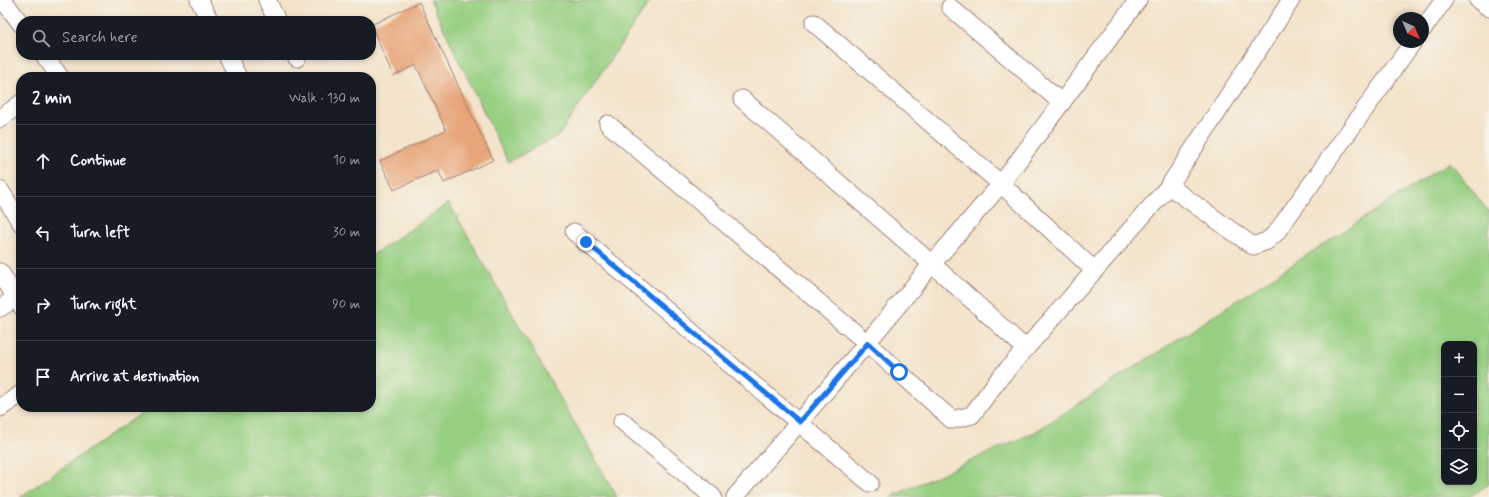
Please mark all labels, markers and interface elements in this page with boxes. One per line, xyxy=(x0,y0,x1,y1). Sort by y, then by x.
north arrow xyxy=(1393,12,1429,48)
search box xyxy=(16,16,376,60)
icon: search xyxy=(30,27,52,49)
text: Search here xyxy=(62,28,138,48)
text: 2 min xyxy=(32,87,72,109)
text: Walk · 130 m xyxy=(289,90,360,107)
icon: ahead xyxy=(32,150,54,172)
text: Continue xyxy=(70,151,126,171)
text: 10 m xyxy=(333,152,360,169)
icon: left xyxy=(32,222,54,244)
text: Turn left xyxy=(70,223,130,243)
text: 30 m xyxy=(333,224,360,241)
route end xyxy=(577,233,595,251)
icon: right xyxy=(32,294,54,316)
text: Turn right xyxy=(70,295,137,315)
text: 90 m xyxy=(332,296,360,313)
map controls xyxy=(1441,341,1477,485)
button: + xyxy=(1441,341,1477,377)
route start xyxy=(890,363,908,381)
icon: arrive xyxy=(32,366,54,388)
text: Arrive at destination xyxy=(70,367,199,387)
button: − xyxy=(1441,377,1477,413)
button: locate xyxy=(1441,413,1477,449)
button: layers xyxy=(1441,449,1477,485)

